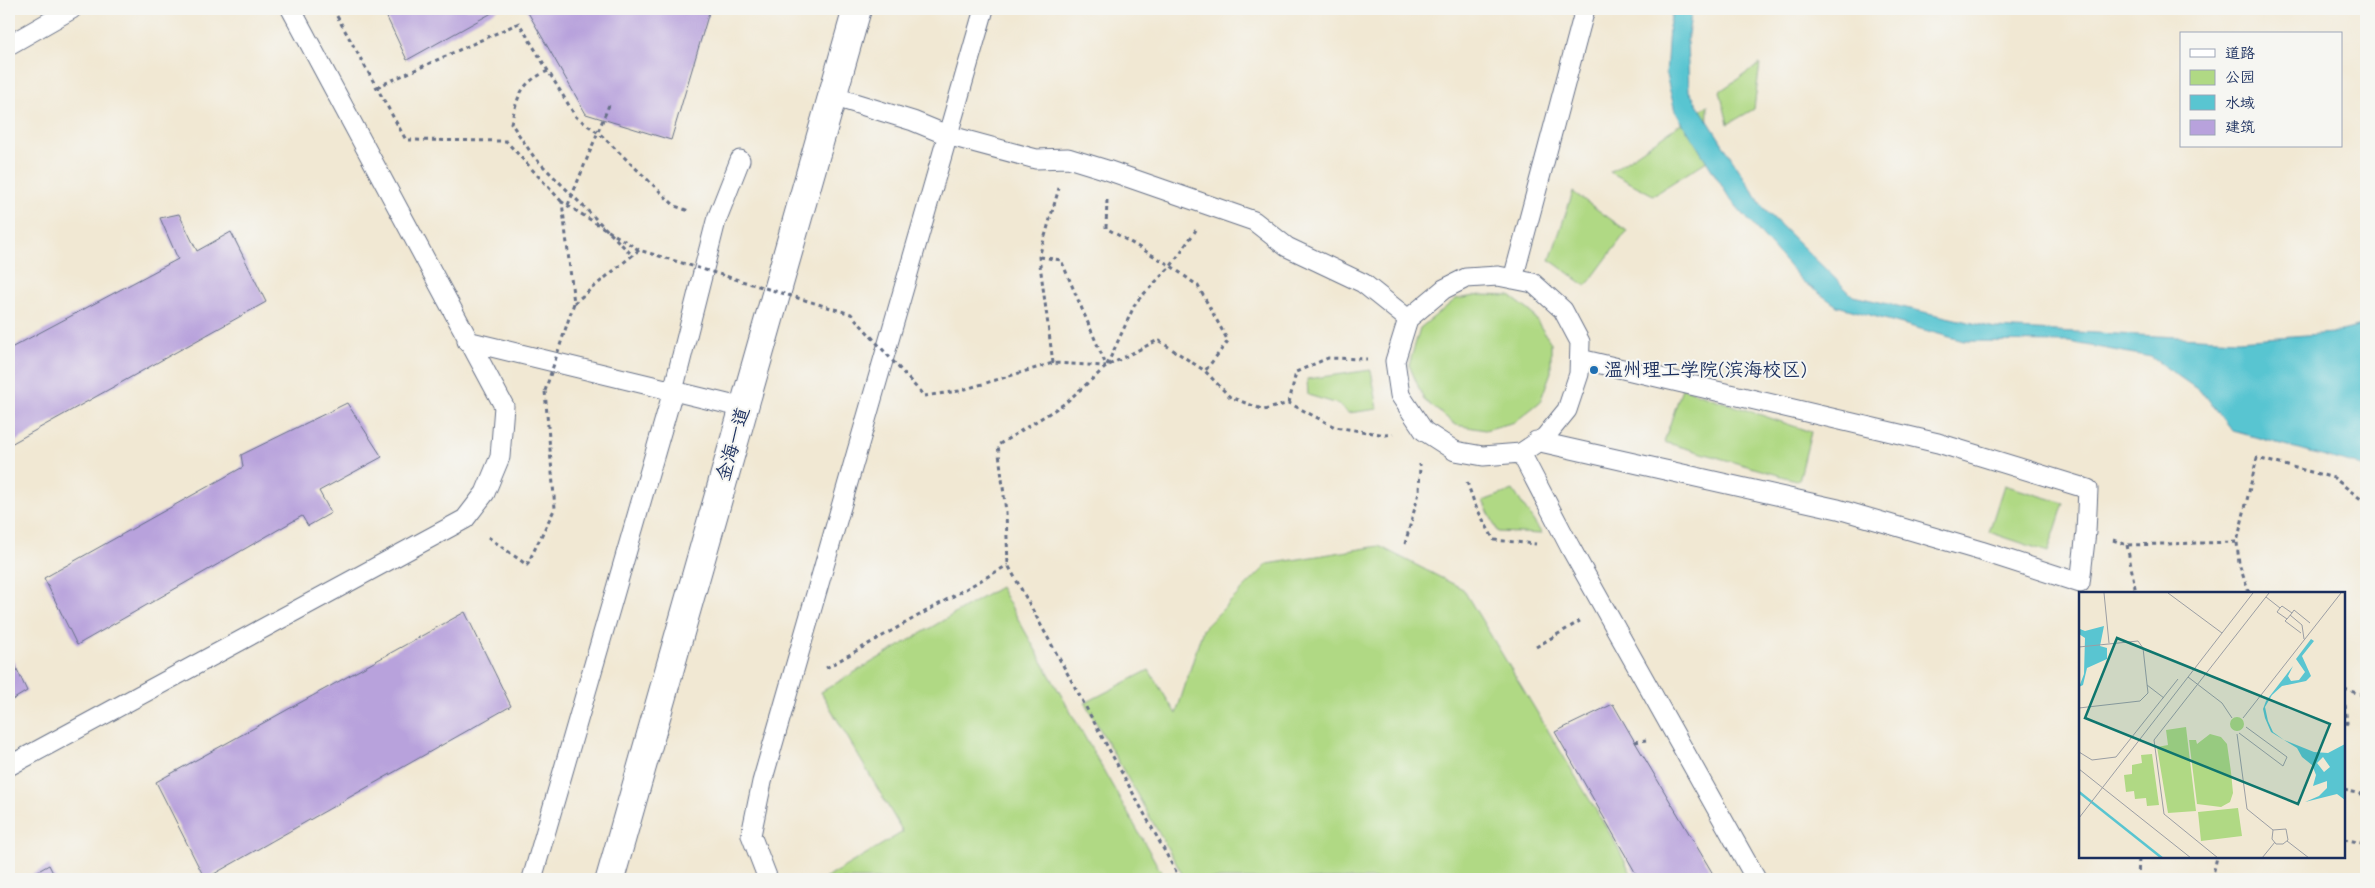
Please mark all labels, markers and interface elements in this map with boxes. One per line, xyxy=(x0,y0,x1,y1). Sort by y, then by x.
legend xyxy=(2180,32,2342,148)
text: 道路 xyxy=(2225,44,2255,62)
text: 公园 xyxy=(2225,68,2255,86)
text: 水域 xyxy=(2225,94,2255,112)
text: 建筑 xyxy=(2225,118,2255,136)
place label: 温州理工学院(滨海校区) xyxy=(1604,359,1807,381)
marker: 温州理工学院(滨海校区) xyxy=(1588,364,1600,376)
street label: 金海一道 xyxy=(712,404,754,484)
inset map xyxy=(2079,592,2345,858)

